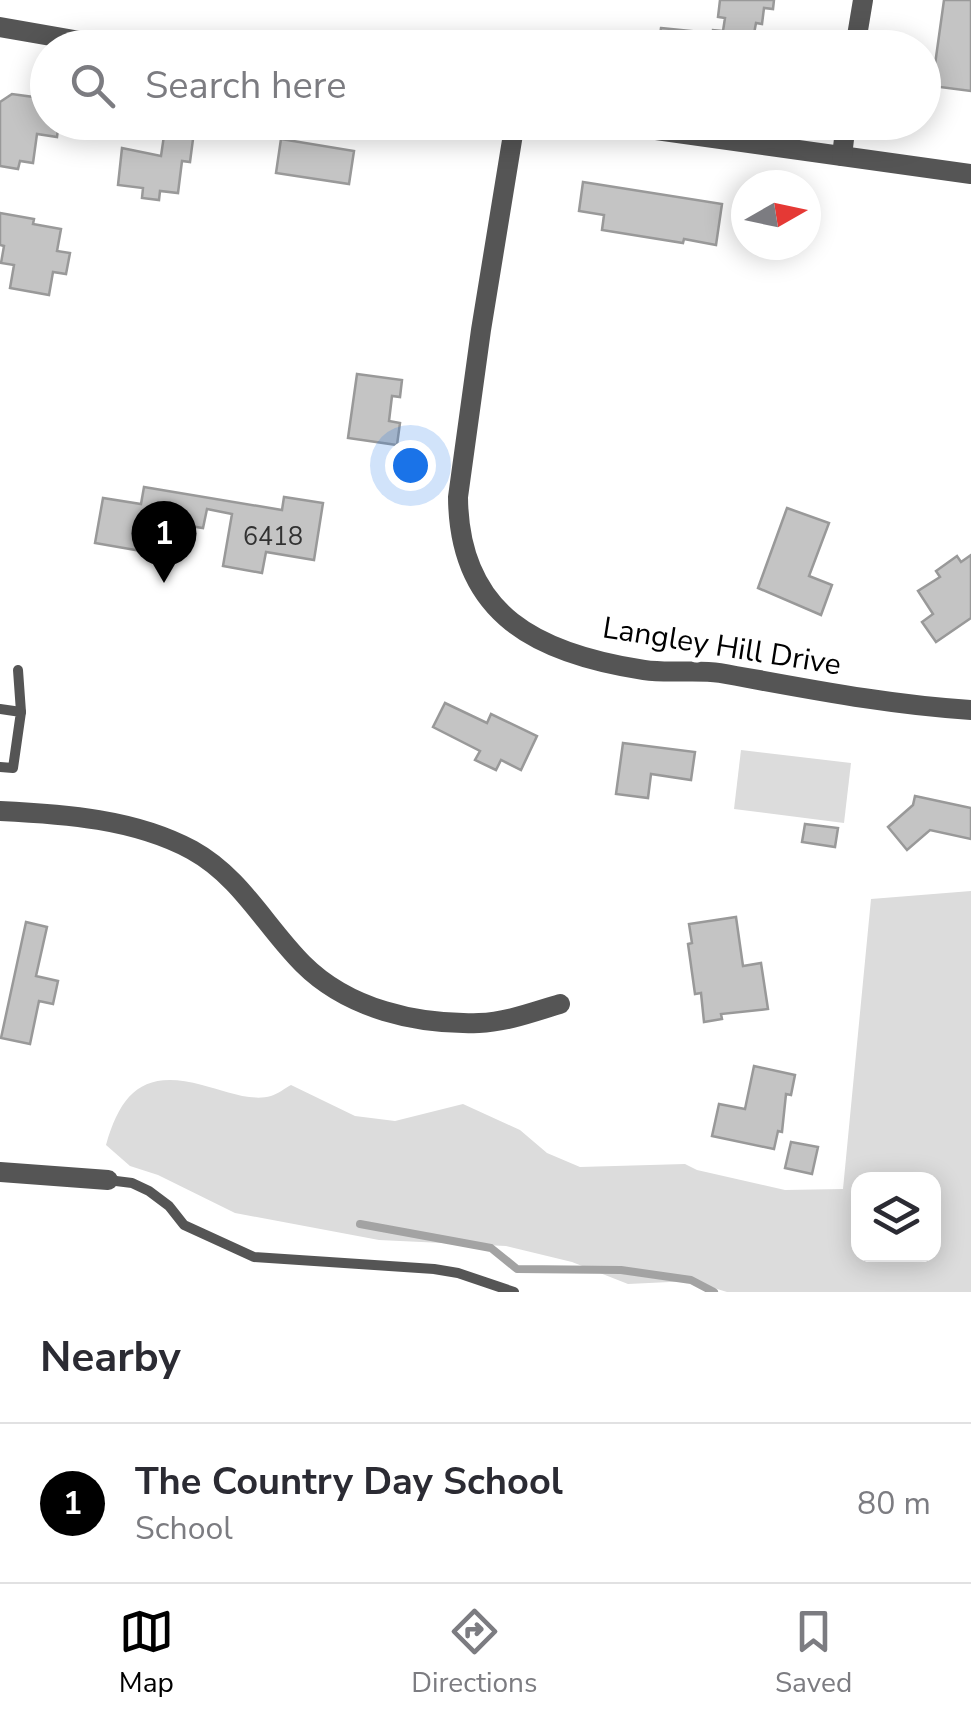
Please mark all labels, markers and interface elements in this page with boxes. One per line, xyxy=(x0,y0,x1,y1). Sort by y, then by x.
search box xyxy=(30,30,941,140)
icon: search xyxy=(65,58,120,113)
text: Search here xyxy=(145,60,346,111)
north arrow xyxy=(731,170,821,260)
your location xyxy=(385,440,436,491)
pin: 1 xyxy=(132,500,196,583)
house number: 6418 xyxy=(243,520,303,554)
street label: Langley Hill Drive xyxy=(600,607,844,686)
map controls xyxy=(851,1172,941,1262)
button: layers xyxy=(851,1172,941,1262)
text: Nearby xyxy=(40,1329,181,1386)
text: The Country Day School xyxy=(135,1456,563,1507)
text: 1 xyxy=(63,1482,82,1525)
text: 80 m xyxy=(857,1482,931,1525)
text: School xyxy=(135,1507,233,1550)
tab: Map xyxy=(119,1604,174,1702)
tab: Directions xyxy=(411,1604,537,1702)
tab: Saved xyxy=(775,1604,852,1702)

